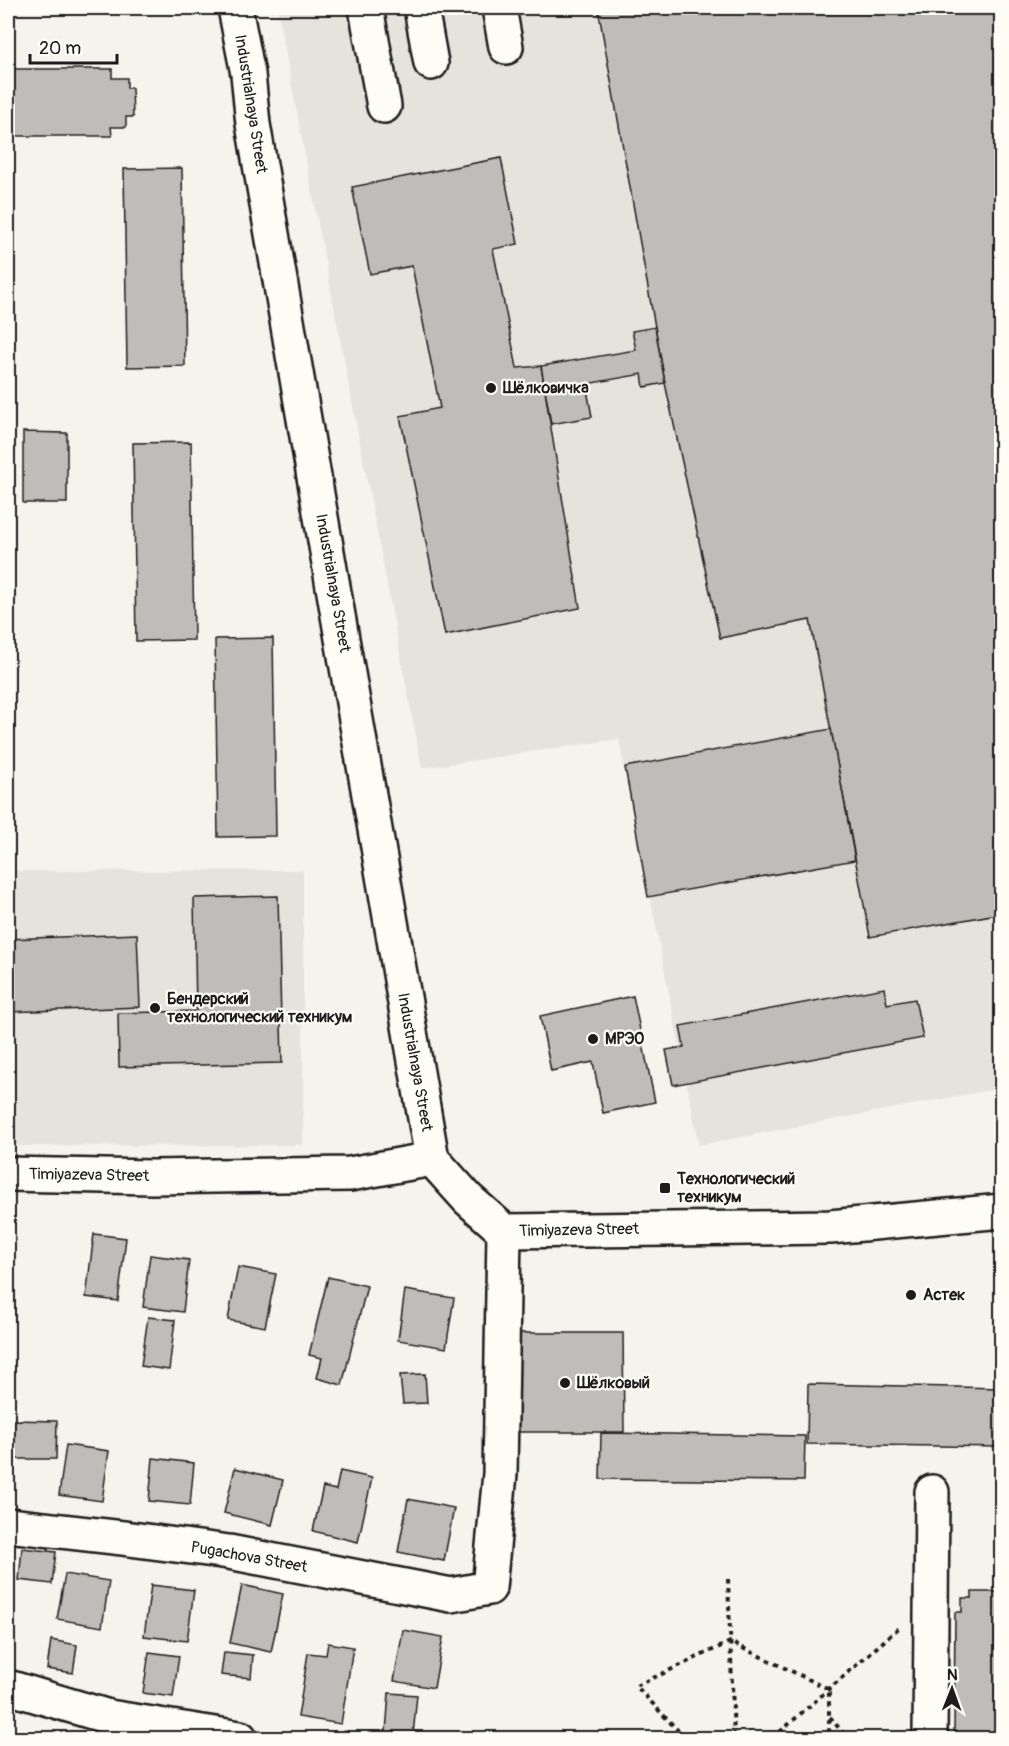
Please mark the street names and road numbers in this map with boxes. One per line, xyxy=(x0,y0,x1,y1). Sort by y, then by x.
street label: Industrialnaya Street xyxy=(230,33,272,175)
street label: Industrialnaya Street xyxy=(311,512,355,654)
street label: Industrialnaya Street xyxy=(393,991,437,1133)
street label: Timiyazeva Street xyxy=(29,1164,150,1186)
street label: Timiyazeva Street xyxy=(519,1219,640,1241)
street label: Pugachova Street xyxy=(189,1537,309,1577)

